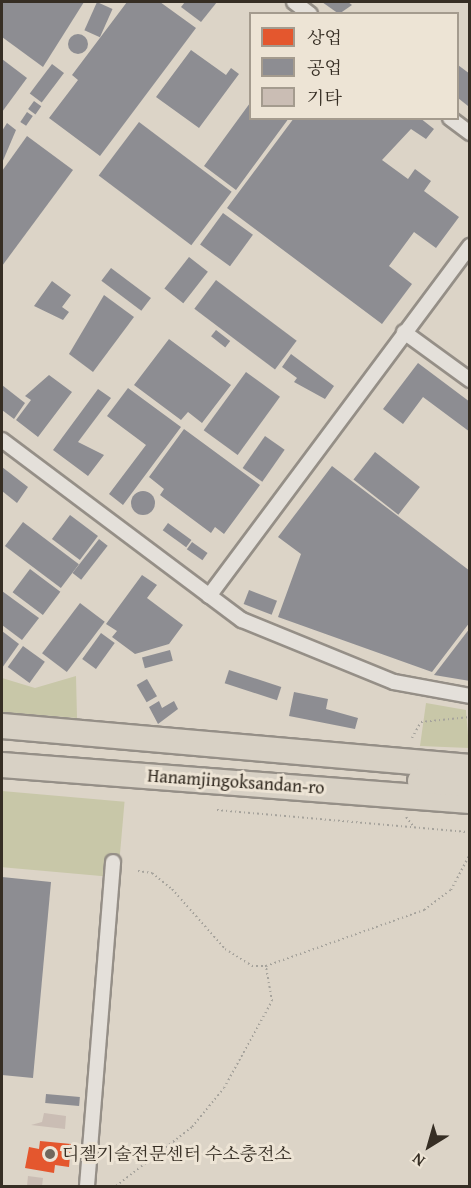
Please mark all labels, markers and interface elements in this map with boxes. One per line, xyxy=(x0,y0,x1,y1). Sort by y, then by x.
legend xyxy=(249,12,459,120)
text: 상업 xyxy=(307,24,342,51)
text: 공업 xyxy=(307,54,342,81)
text: 기타 xyxy=(307,84,342,111)
street label: Hanamjingoksandan-ro xyxy=(147,765,325,799)
north arrow xyxy=(399,1116,459,1176)
place label: 디젤기술전문센터 수소충전소 xyxy=(62,1143,292,1165)
marker: 디젤기술전문센터 수소충전소 xyxy=(43,1147,57,1161)
text: N xyxy=(407,1148,430,1173)

